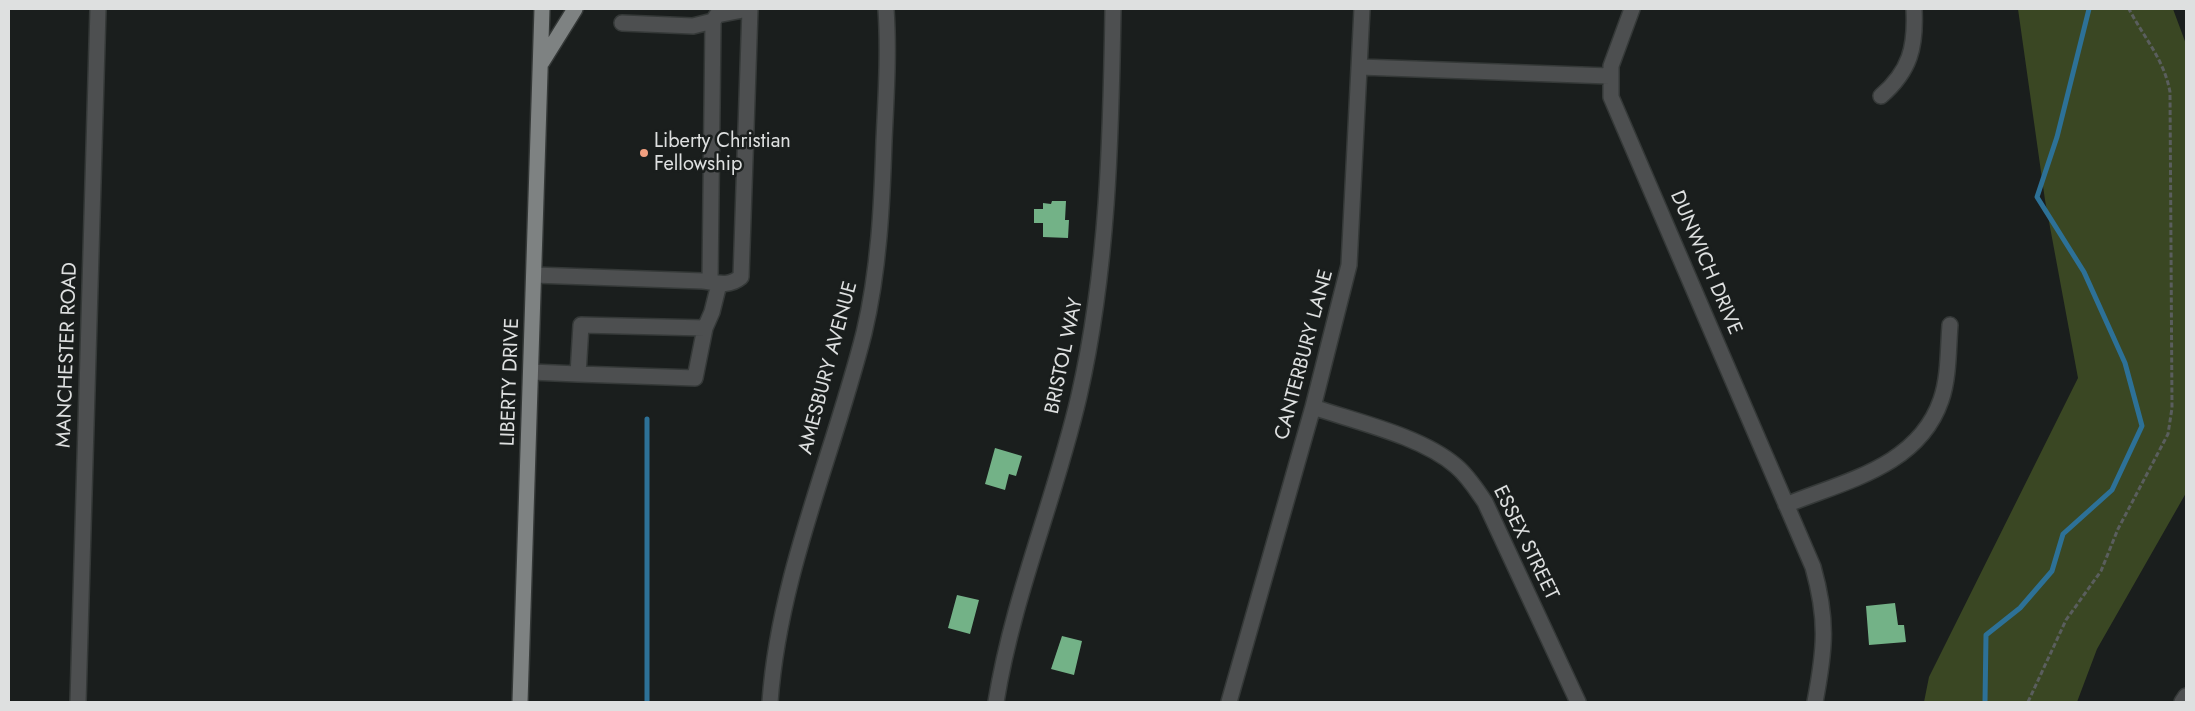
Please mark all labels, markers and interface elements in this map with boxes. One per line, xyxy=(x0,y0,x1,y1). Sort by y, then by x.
place label: Liberty Christian Fellowship xyxy=(654,130,791,177)
marker: Liberty Christian Fellowship xyxy=(638,147,650,159)
street label: DUNWICH DRIVE xyxy=(1664,187,1746,339)
street label: MANCHESTER ROAD xyxy=(53,262,83,448)
street label: CANTERBURY LANE xyxy=(1271,267,1339,443)
street label: AMESBURY AVENUE xyxy=(794,279,864,457)
street label: BRISTOL WAY xyxy=(1041,296,1089,416)
street label: LIBERTY DRIVE xyxy=(497,317,525,447)
street label: ESSEX STREET xyxy=(1487,482,1563,604)

